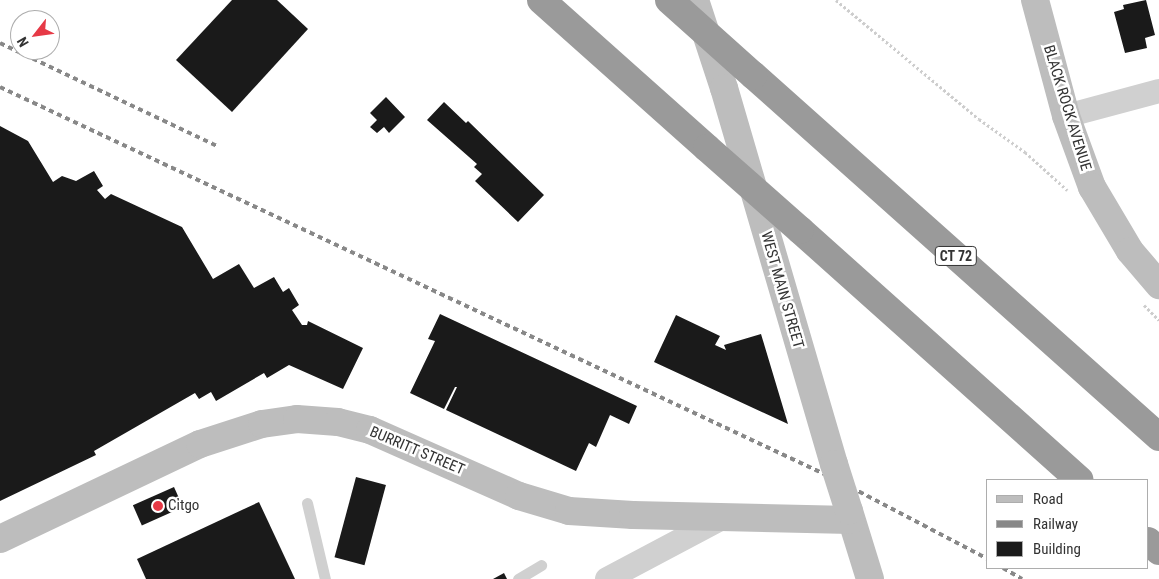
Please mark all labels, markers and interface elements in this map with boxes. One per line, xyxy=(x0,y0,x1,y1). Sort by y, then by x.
north arrow xyxy=(10,10,60,60)
text: N xyxy=(14,34,32,50)
street label: BLACK ROCK AVENUE xyxy=(1039,43,1095,173)
street label: WEST MAIN STREET xyxy=(757,229,807,351)
road number: CT 72 xyxy=(934,245,978,268)
street label: BURRITT STREET xyxy=(367,423,467,479)
legend xyxy=(986,479,1149,569)
text: Road xyxy=(1033,490,1063,508)
place label: Citgo xyxy=(168,497,199,515)
marker: Citgo xyxy=(152,500,164,512)
text: Railway xyxy=(1033,515,1078,533)
text: Building xyxy=(1033,540,1081,558)

